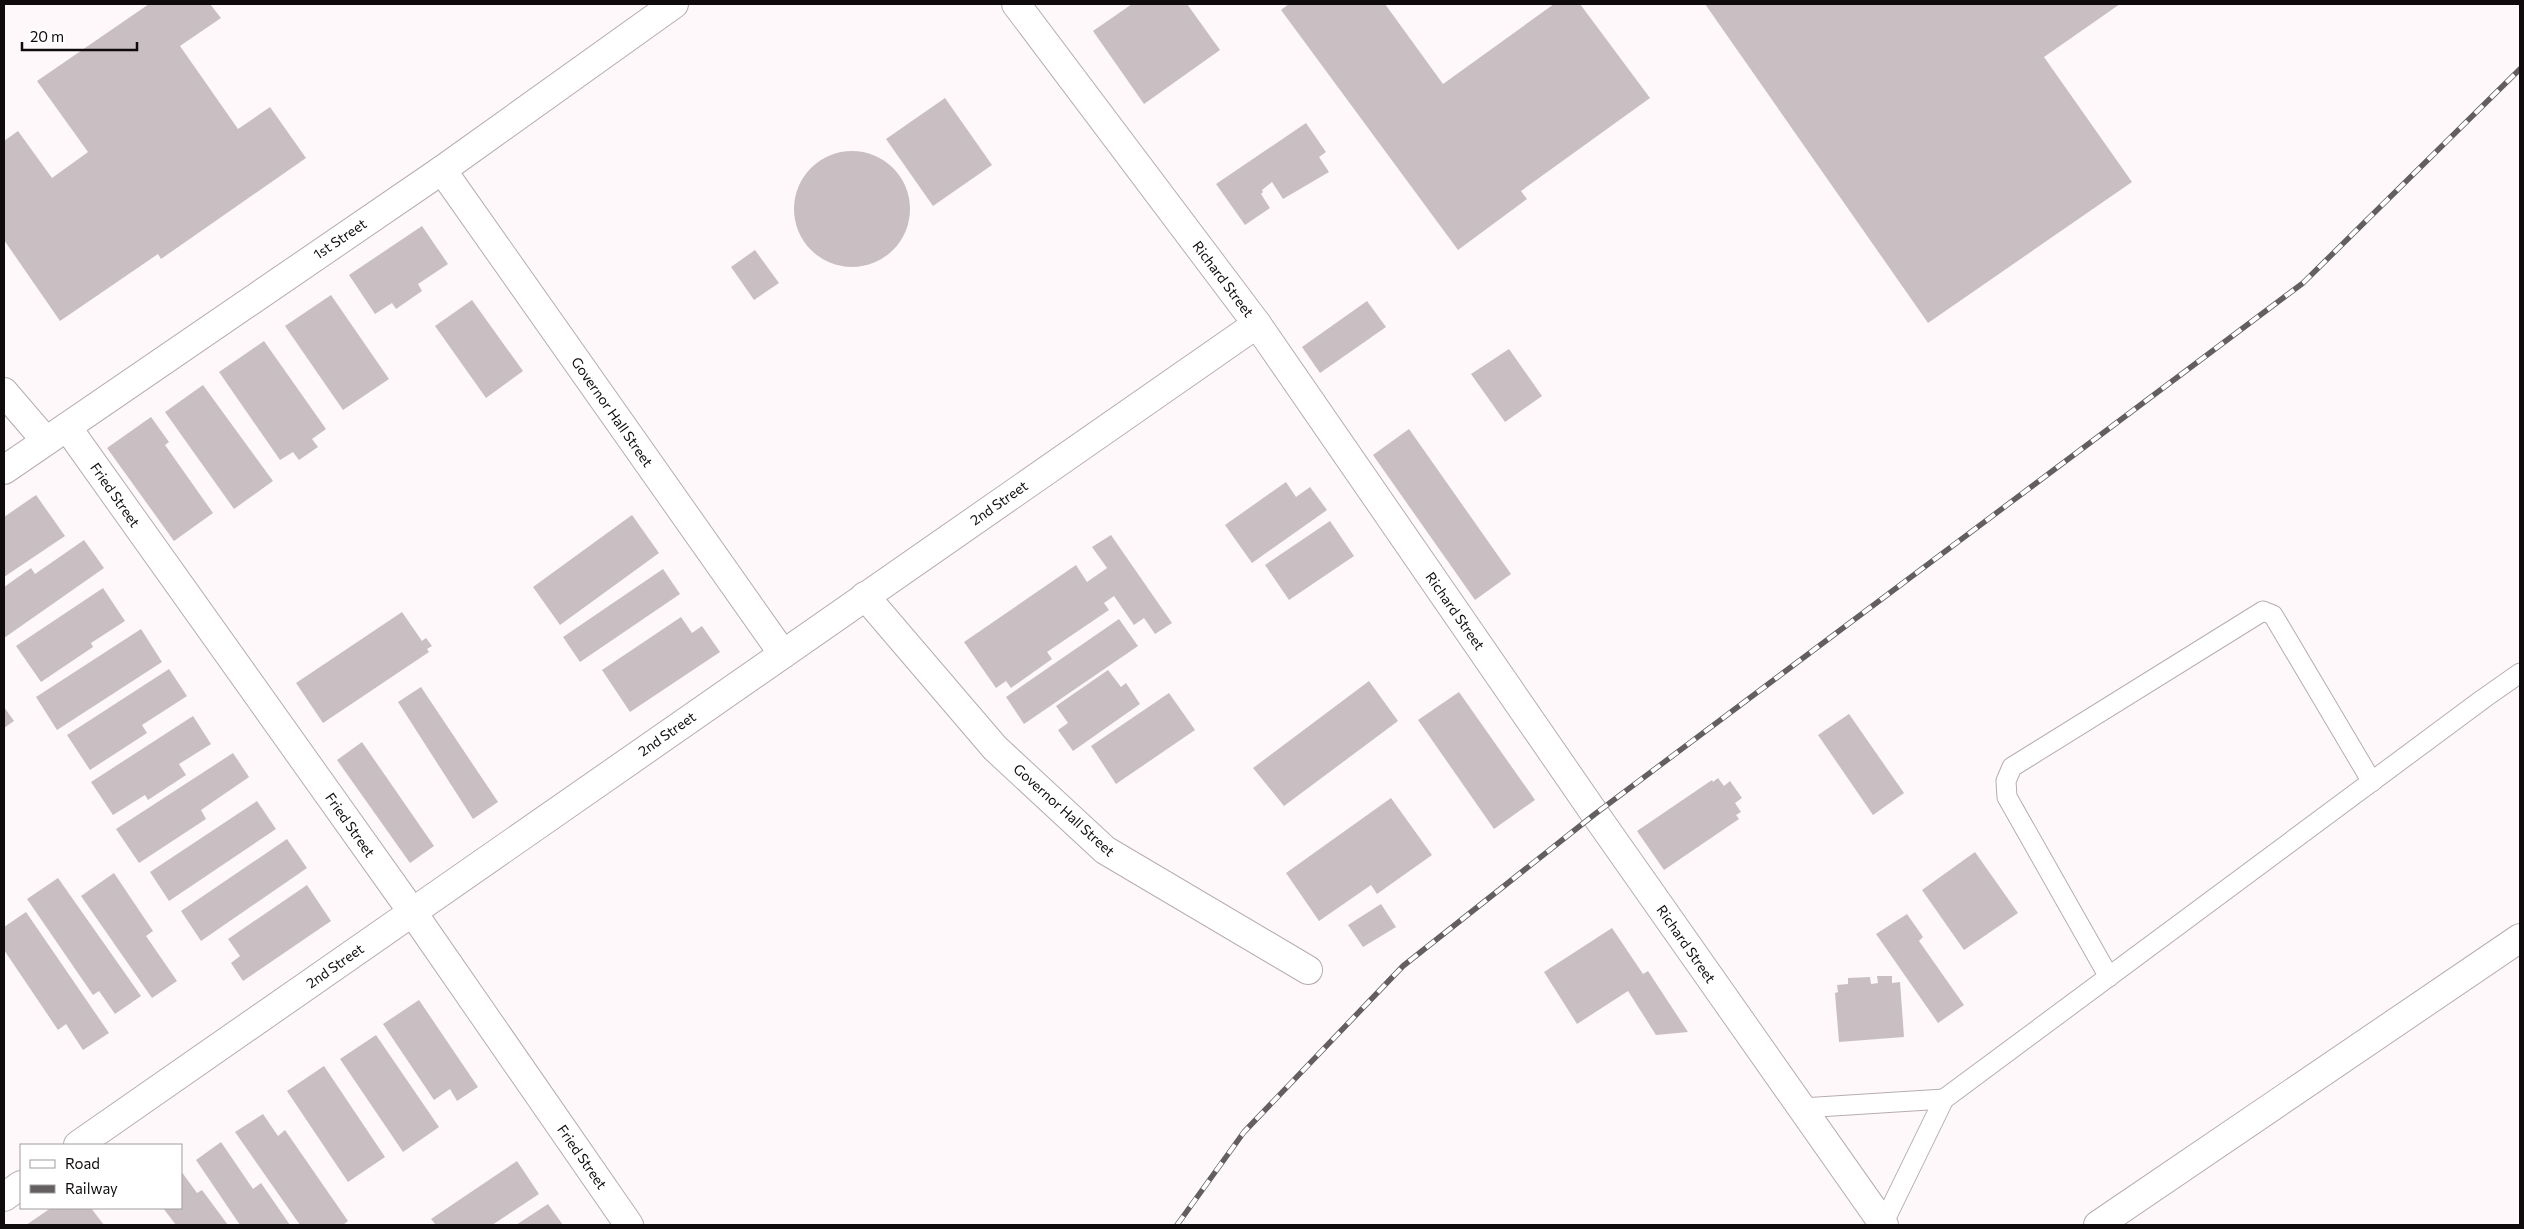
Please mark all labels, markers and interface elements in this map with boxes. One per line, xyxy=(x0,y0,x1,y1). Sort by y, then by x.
scale bar xyxy=(22,20,138,52)
text: 20 m xyxy=(30,27,64,45)
street label: 1st Street xyxy=(310,215,370,262)
street label: Richard Street xyxy=(1189,237,1258,320)
street label: Governor Hall Street xyxy=(568,354,657,470)
street label: Fried Street xyxy=(87,459,144,530)
street label: 2nd Street xyxy=(967,477,1031,529)
street label: Richard Street xyxy=(1422,569,1489,653)
street label: 2nd Street xyxy=(635,708,699,760)
street label: Governor Hall Street xyxy=(1010,760,1119,860)
street label: Fried Street xyxy=(322,789,379,860)
street label: Richard Street xyxy=(1653,902,1720,986)
street label: 2nd Street xyxy=(303,940,367,992)
street label: Fried Street xyxy=(554,1121,611,1192)
legend xyxy=(20,1144,182,1209)
text: Road xyxy=(65,1154,100,1172)
text: Railway xyxy=(65,1179,118,1197)

